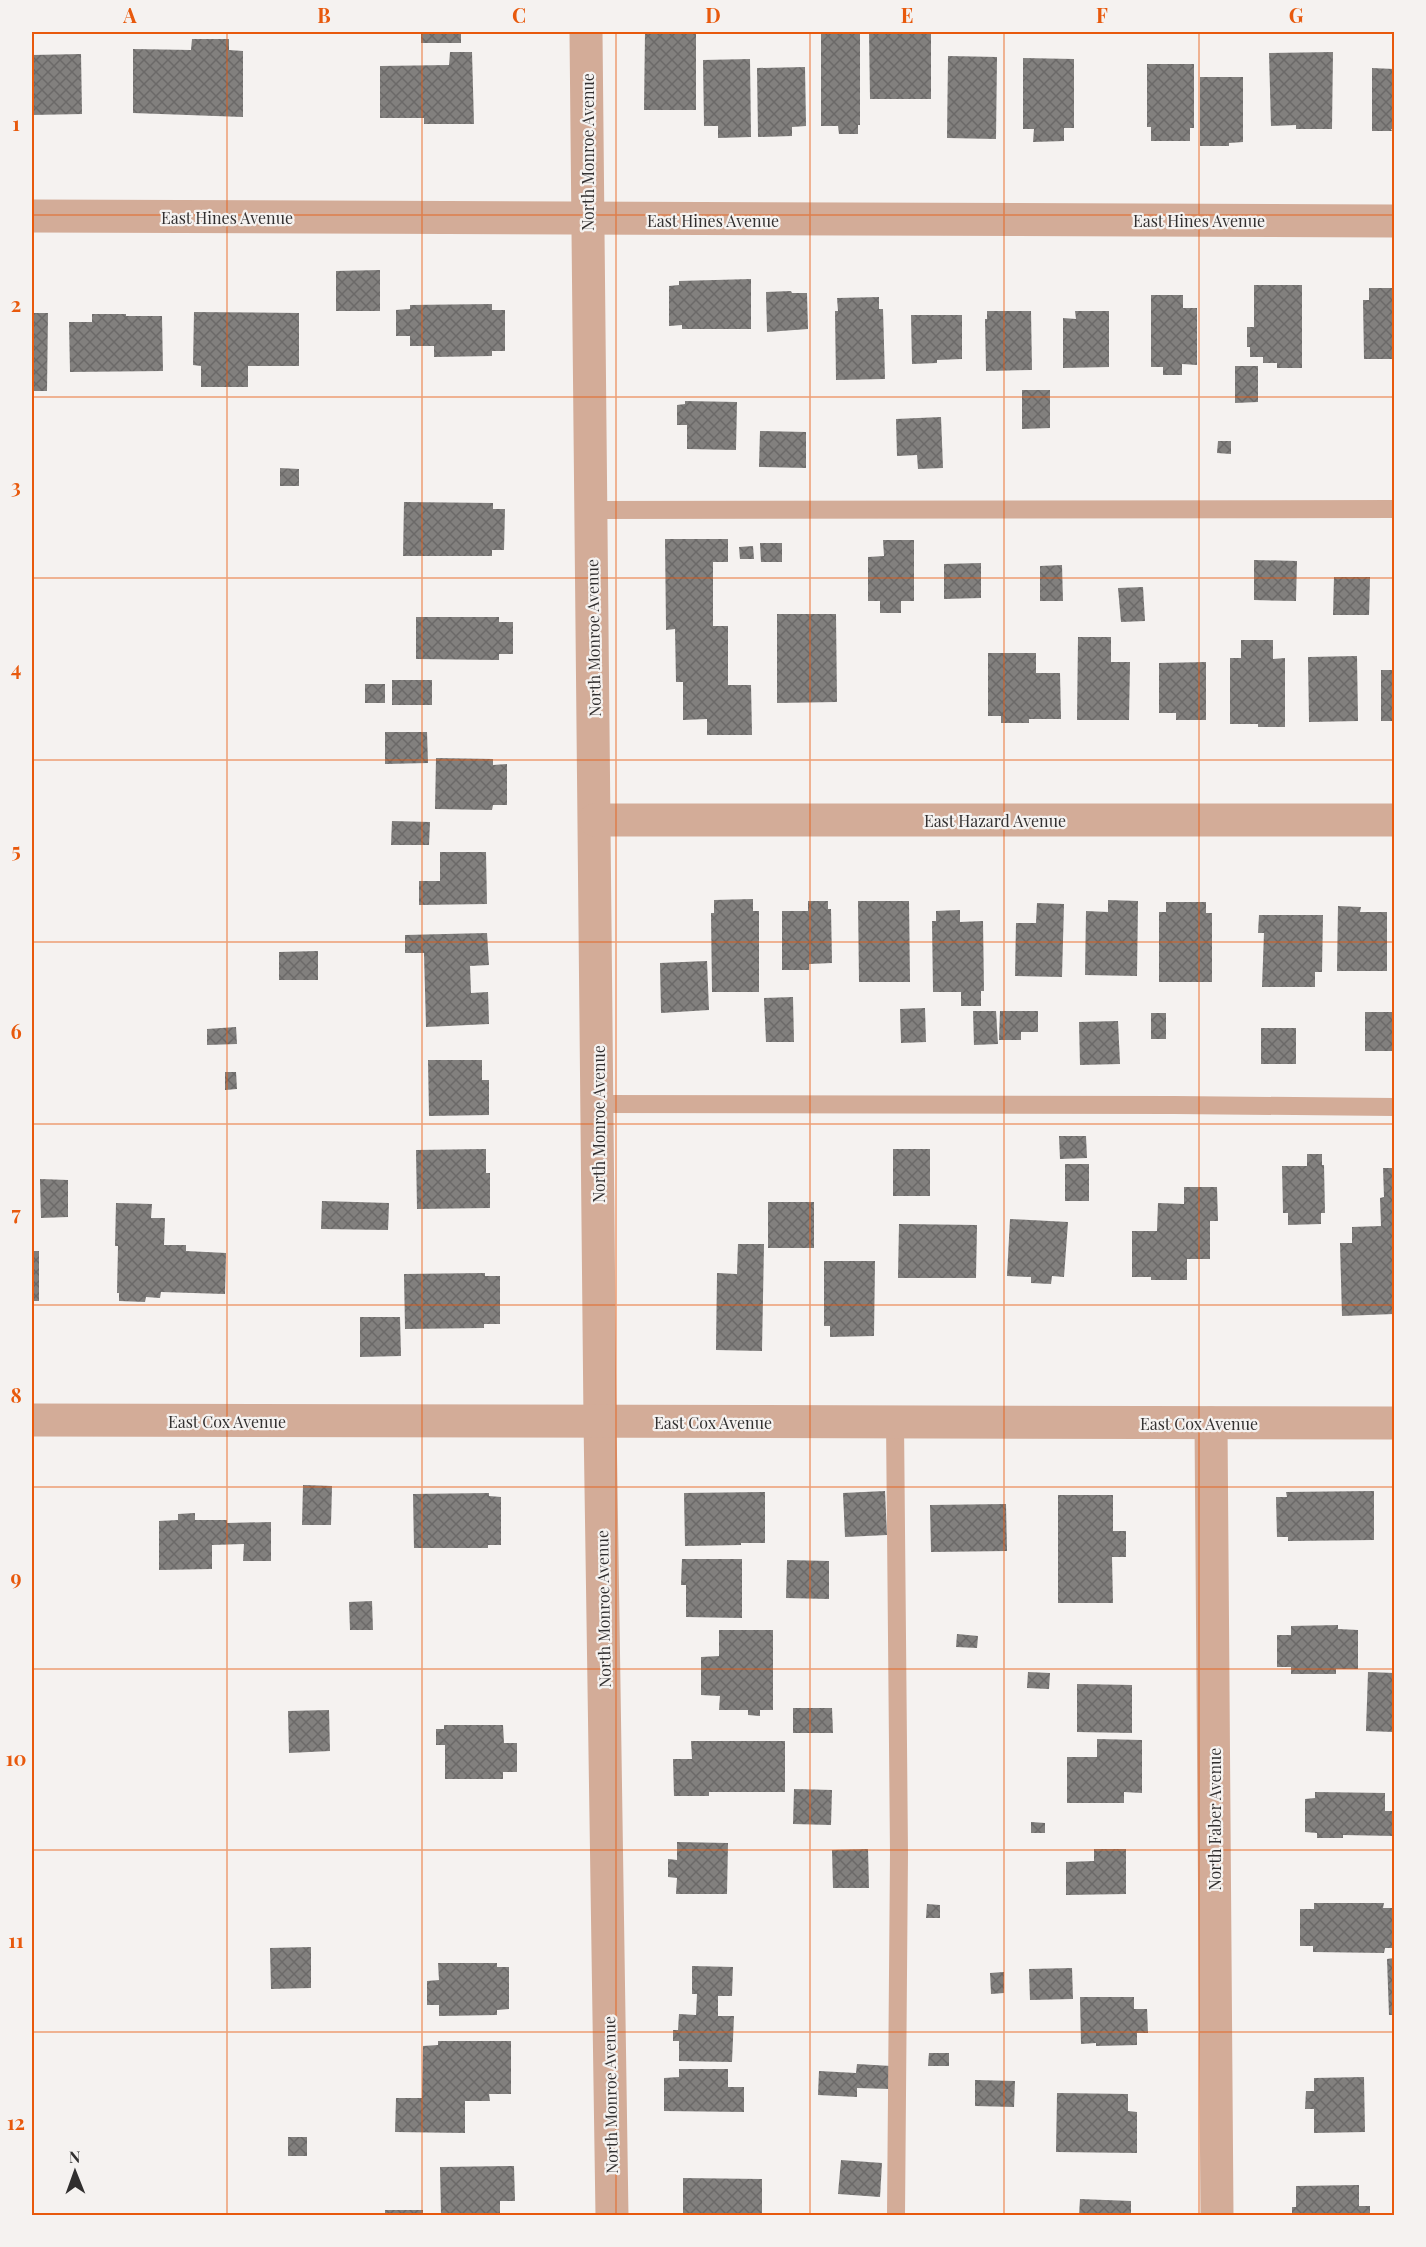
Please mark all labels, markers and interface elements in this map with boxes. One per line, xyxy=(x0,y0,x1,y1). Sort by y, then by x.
text: A xyxy=(122,1,137,28)
text: B xyxy=(317,1,331,28)
text: C xyxy=(512,1,526,28)
text: D xyxy=(705,1,721,28)
text: E xyxy=(901,1,913,28)
text: F xyxy=(1096,1,1108,28)
text: G xyxy=(1289,1,1304,28)
street label: North Monroe Avenue xyxy=(577,73,598,231)
text: 1 xyxy=(12,109,20,136)
street label: East Hines Avenue xyxy=(161,207,293,228)
street label: East Hines Avenue xyxy=(647,210,779,231)
street label: East Hines Avenue xyxy=(1133,210,1265,231)
text: 2 xyxy=(11,290,21,317)
text: 3 xyxy=(11,472,21,499)
street label: North Monroe Avenue xyxy=(581,559,605,717)
text: 4 xyxy=(11,654,21,681)
street label: East Hazard Avenue xyxy=(924,810,1066,831)
text: 5 xyxy=(11,836,21,863)
text: 6 xyxy=(10,1017,22,1044)
street label: North Monroe Avenue xyxy=(588,1045,609,1203)
text: 7 xyxy=(11,1199,21,1226)
text: 8 xyxy=(10,1381,22,1408)
street label: East Cox Avenue xyxy=(168,1411,286,1432)
street label: East Cox Avenue xyxy=(654,1412,772,1433)
street label: East Cox Avenue xyxy=(1140,1413,1258,1434)
street label: North Monroe Avenue xyxy=(591,1530,615,1688)
text: 9 xyxy=(10,1563,22,1590)
text: 10 xyxy=(6,1744,26,1771)
street label: North Faber Avenue xyxy=(1204,1748,1225,1890)
text: 11 xyxy=(8,1926,24,1953)
street label: North Monroe Avenue xyxy=(598,2016,622,2174)
text: 12 xyxy=(7,2108,25,2135)
north arrow xyxy=(45,2142,105,2202)
text: N xyxy=(69,2146,81,2167)

